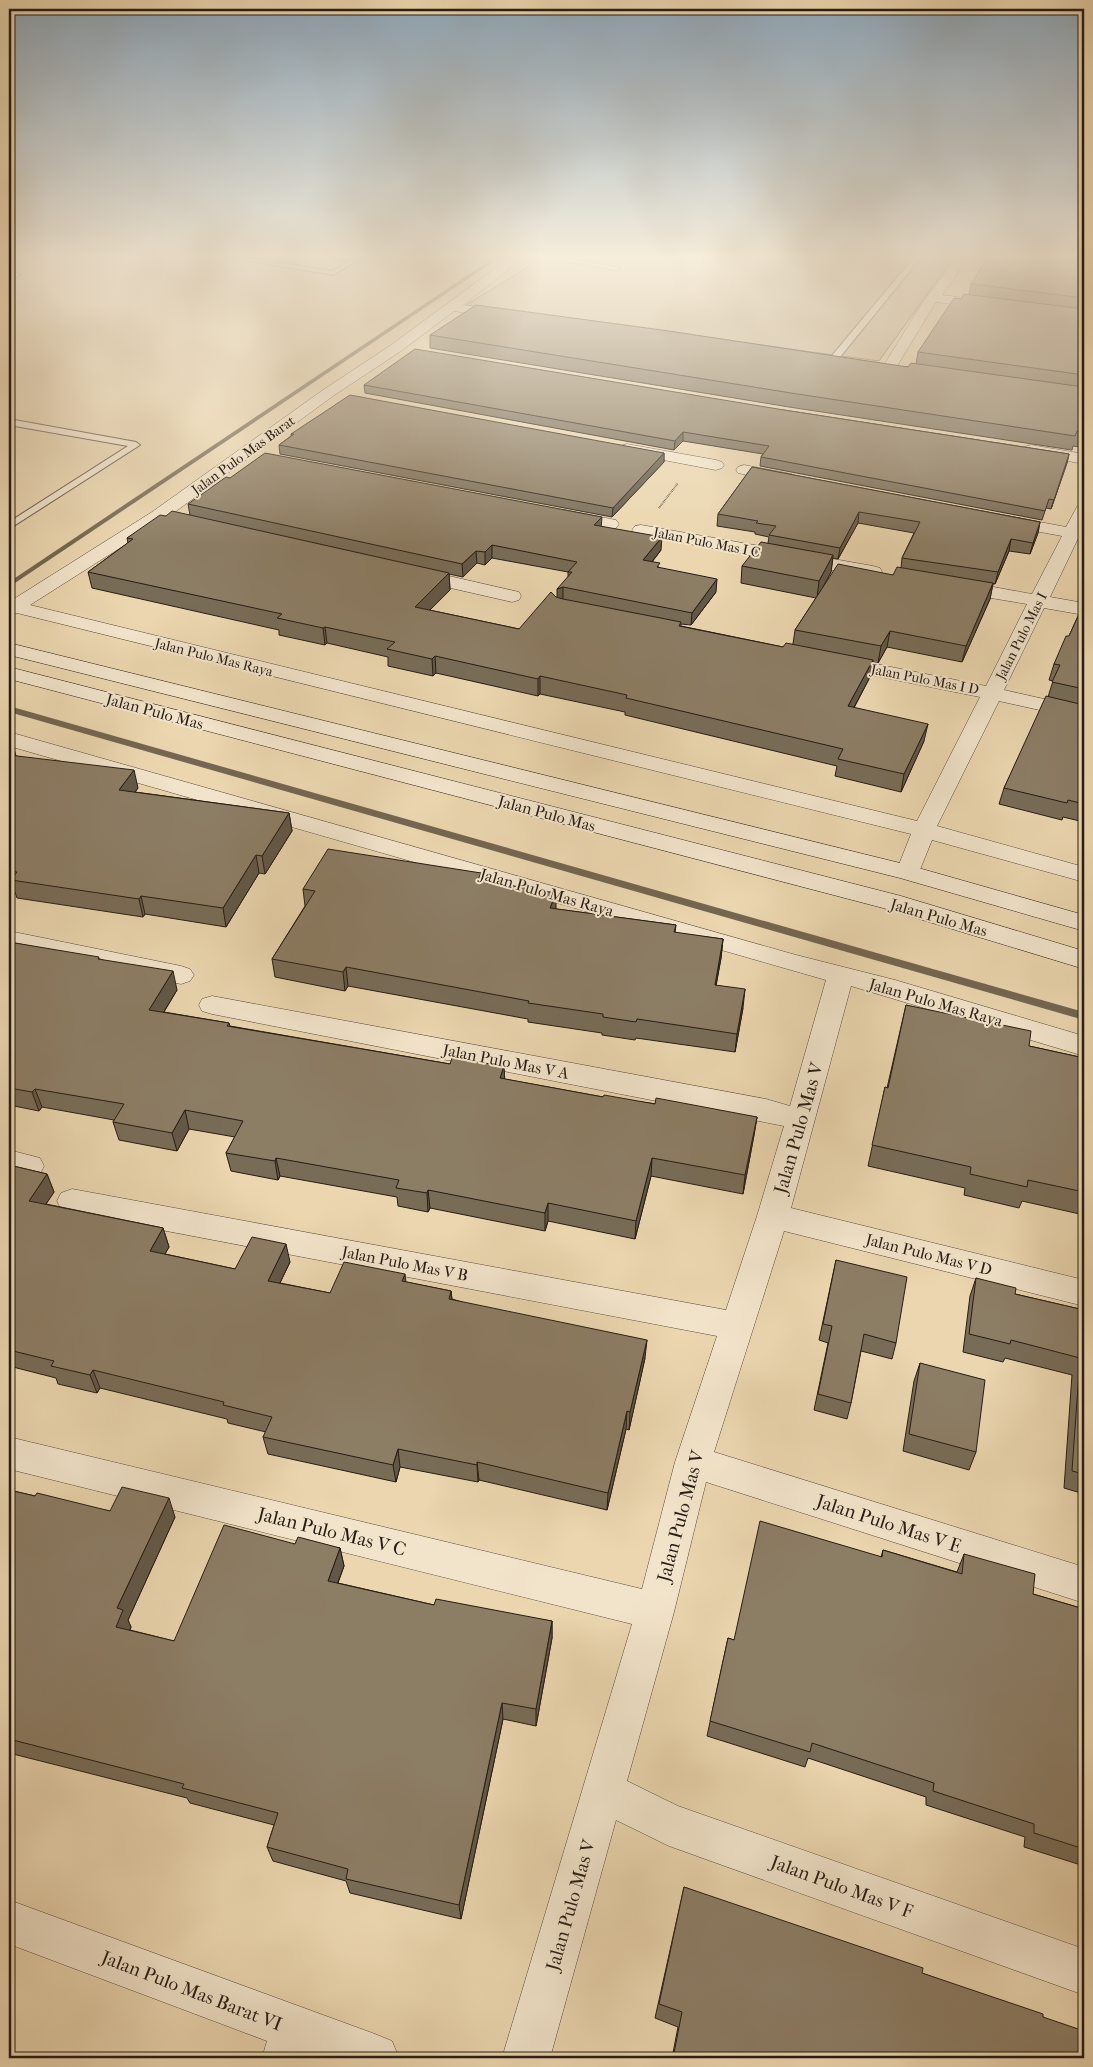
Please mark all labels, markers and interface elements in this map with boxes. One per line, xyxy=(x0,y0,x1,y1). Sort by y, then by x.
street label: Jalan Pulo Mas Barat xyxy=(187,412,298,499)
street label: Jalan Pulo Mas I C xyxy=(651,524,762,561)
street label: Jalan Pulo Mas I xyxy=(992,589,1051,684)
street label: Jalan Pulo Mas Raya xyxy=(152,634,275,680)
street label: Jalan Pulo Mas I D xyxy=(868,660,981,698)
street label: Jalan Pulo Mas xyxy=(102,689,206,734)
street label: Jalan Pulo Mas xyxy=(494,791,598,836)
street label: Jalan Pulo Mas Raya xyxy=(476,864,617,921)
street label: Jalan Pulo Mas xyxy=(886,894,990,940)
street label: Jalan Pulo Mas Raya xyxy=(865,974,1006,1031)
street label: Jalan Pulo Mas V A xyxy=(439,1040,571,1083)
street label: Jalan Pulo Mas V xyxy=(769,1060,828,1198)
street label: Jalan Pulo Mas V D xyxy=(862,1229,994,1279)
street label: Jalan Pulo Mas V B xyxy=(338,1242,469,1285)
street label: Jalan Pulo Mas V xyxy=(652,1447,709,1586)
street label: Jalan Pulo Mas V E xyxy=(812,1490,964,1558)
street label: Jalan Pulo Mas V C xyxy=(253,1502,408,1561)
street label: Jalan Pulo Mas V xyxy=(541,1837,600,1975)
street label: Jalan Pulo Mas V F xyxy=(766,1850,916,1923)
street label: Jalan Pulo Mas Barat VI xyxy=(96,1946,285,2036)

